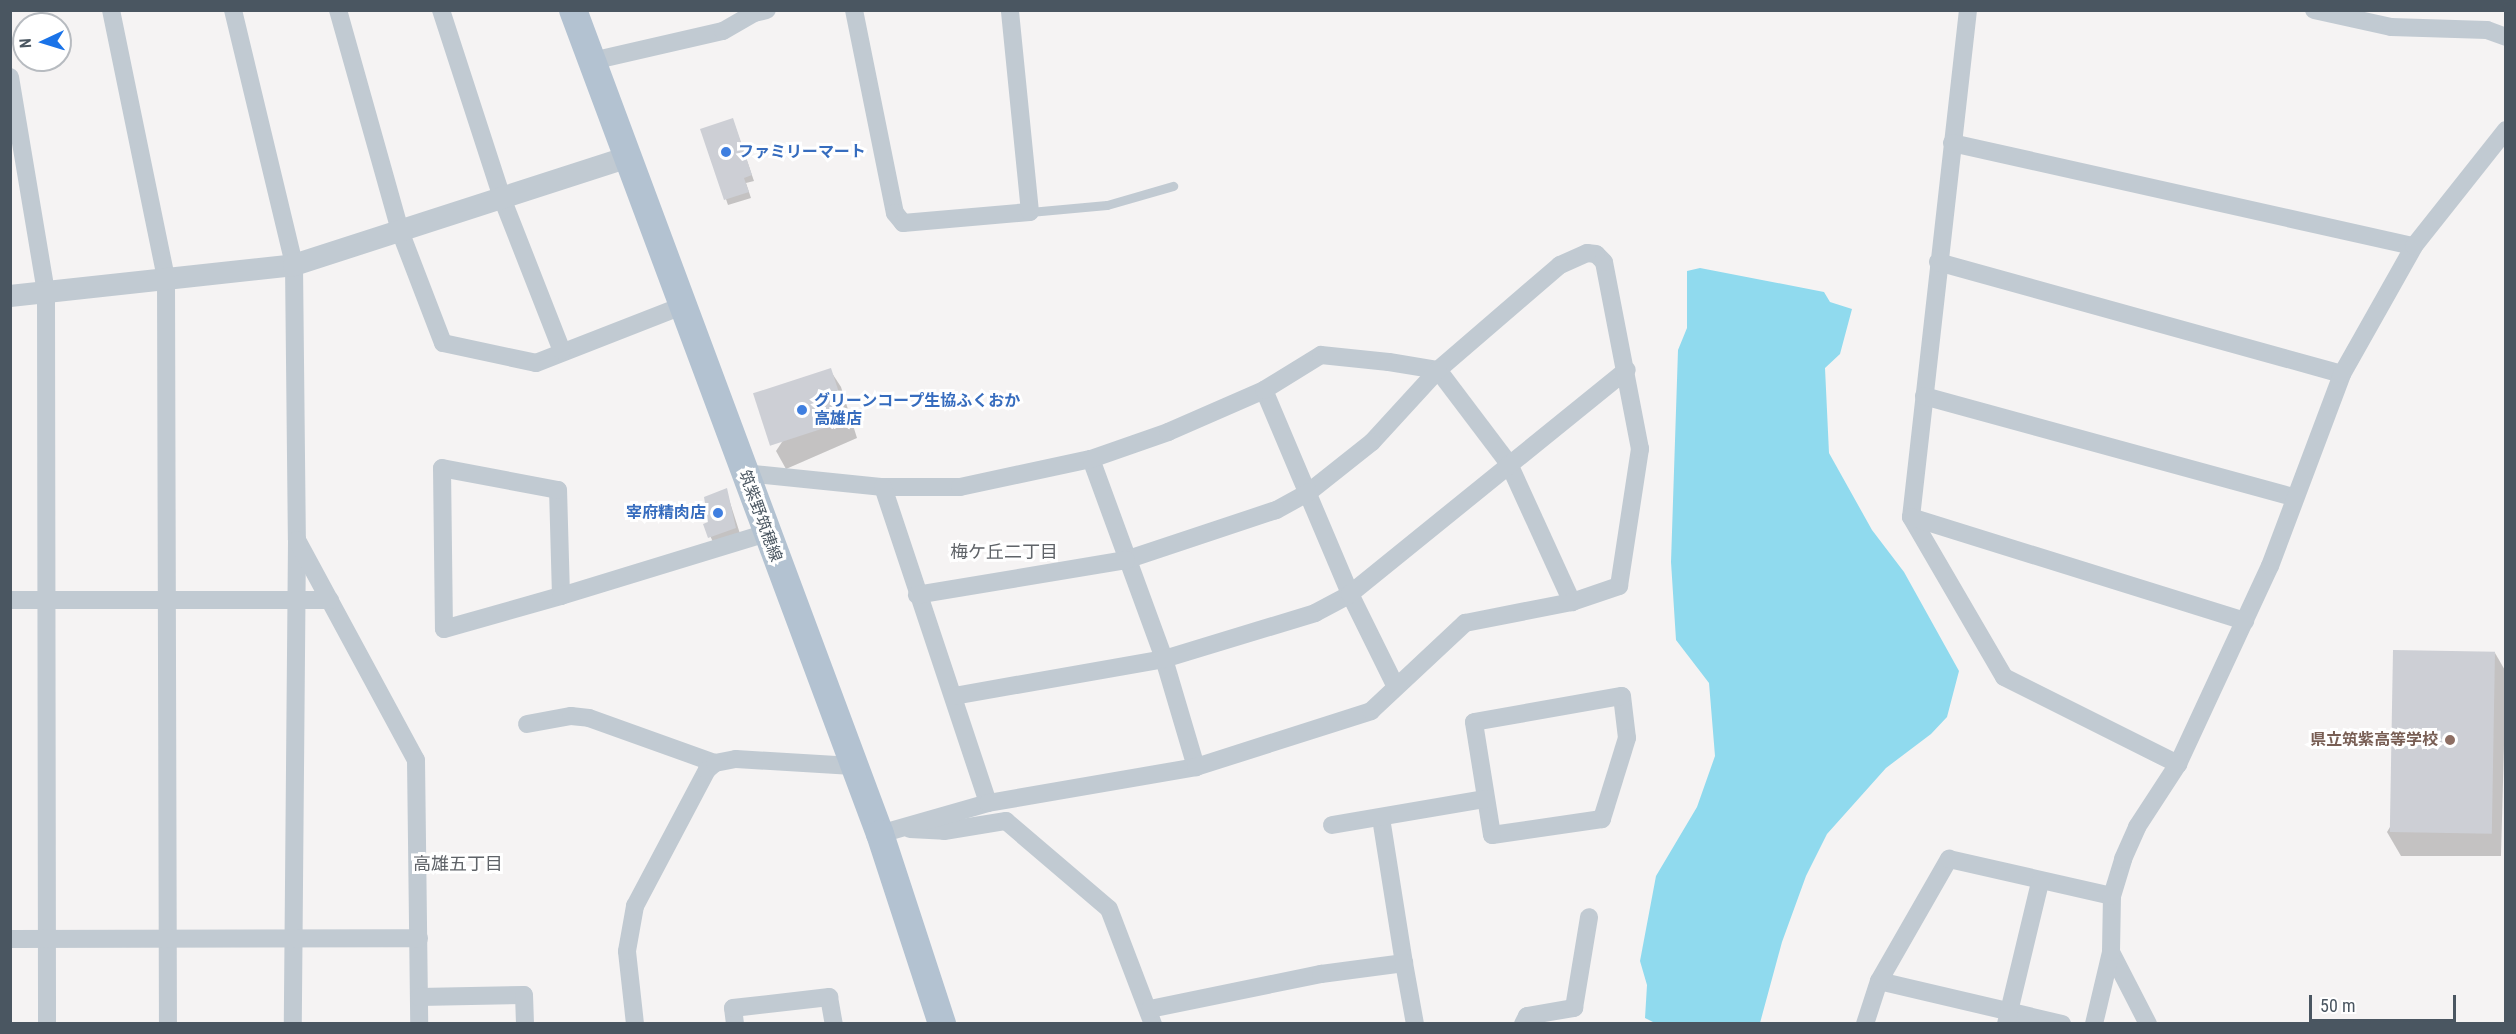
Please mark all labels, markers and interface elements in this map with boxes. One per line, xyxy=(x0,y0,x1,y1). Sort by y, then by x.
north arrow xyxy=(12,12,72,72)
text: N xyxy=(16,38,35,49)
place label: ファミリーマート xyxy=(738,142,866,162)
marker: ファミリーマート xyxy=(719,145,733,159)
place label: グリーンコープ生協ふくおか 高雄店 xyxy=(814,391,1022,429)
marker: グリーンコープ生協ふくおか 高雄店 xyxy=(795,403,809,417)
street label: 筑紫野筑穂線 xyxy=(735,468,785,564)
place label: 宰府精肉店 xyxy=(626,503,706,523)
marker: 宰府精肉店 xyxy=(711,506,725,520)
district label: 梅ケ丘二丁目 xyxy=(950,541,1058,563)
place label: 県立筑紫高等学校 xyxy=(2310,730,2438,750)
marker: 県立筑紫高等学校 xyxy=(2443,733,2457,747)
district label: 高雄五丁目 xyxy=(413,853,503,875)
scale bar xyxy=(2312,983,2459,1021)
text: 50 m xyxy=(2320,995,2355,1016)

